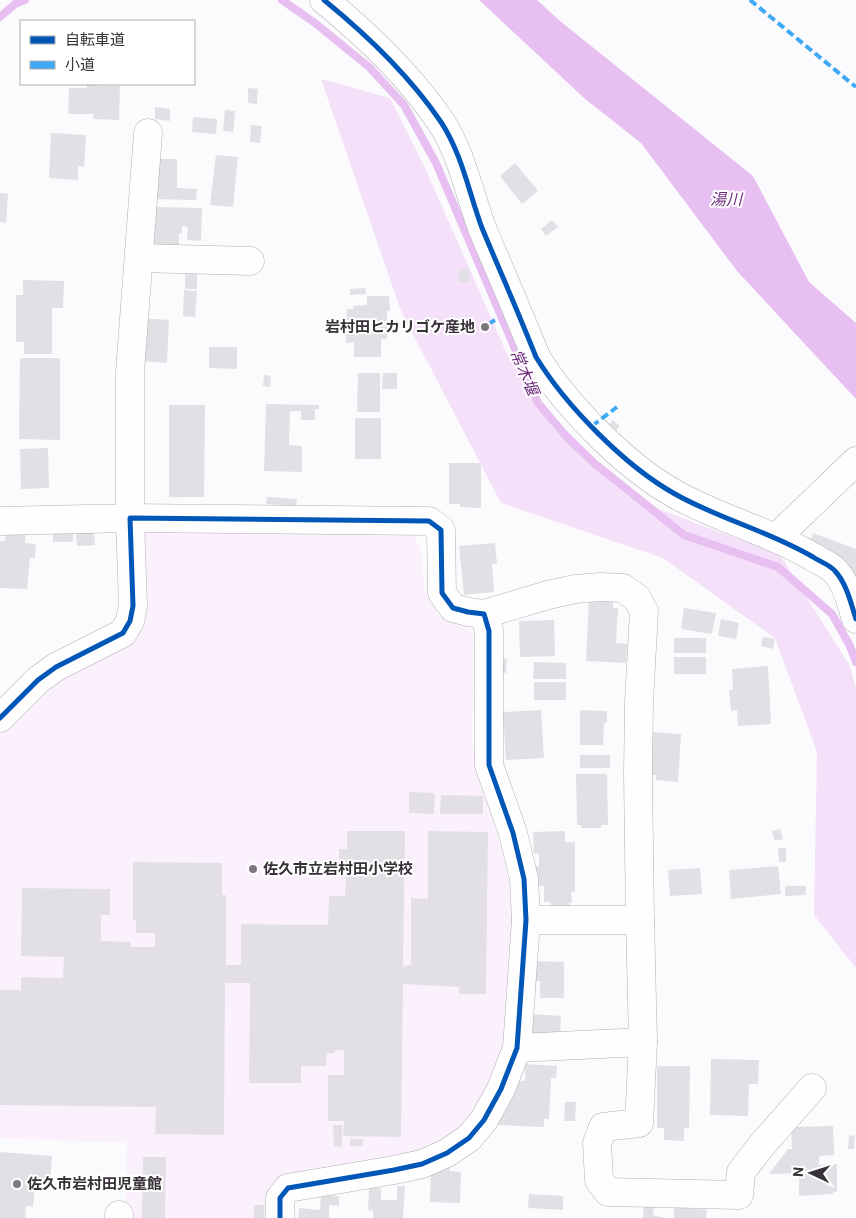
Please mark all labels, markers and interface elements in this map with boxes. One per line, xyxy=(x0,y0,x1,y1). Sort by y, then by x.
legend xyxy=(20,20,195,85)
text: 自転車道 xyxy=(65,31,125,49)
text: 小道 xyxy=(65,56,95,74)
water label: 湯川 xyxy=(710,190,744,209)
place label: 岩村田ヒカリゴケ産地 xyxy=(325,318,475,336)
marker: 岩村田ヒカリゴケ産地 xyxy=(479,321,491,333)
water label: 常木堰 xyxy=(506,346,544,401)
place label: 佐久市立岩村田小学校 xyxy=(263,860,413,878)
marker: 佐久市立岩村田小学校 xyxy=(247,863,259,875)
north arrow xyxy=(786,1148,836,1198)
text: N xyxy=(790,1167,806,1178)
place label: 佐久市岩村田児童館 xyxy=(27,1175,162,1193)
marker: 佐久市岩村田児童館 xyxy=(11,1178,23,1190)

